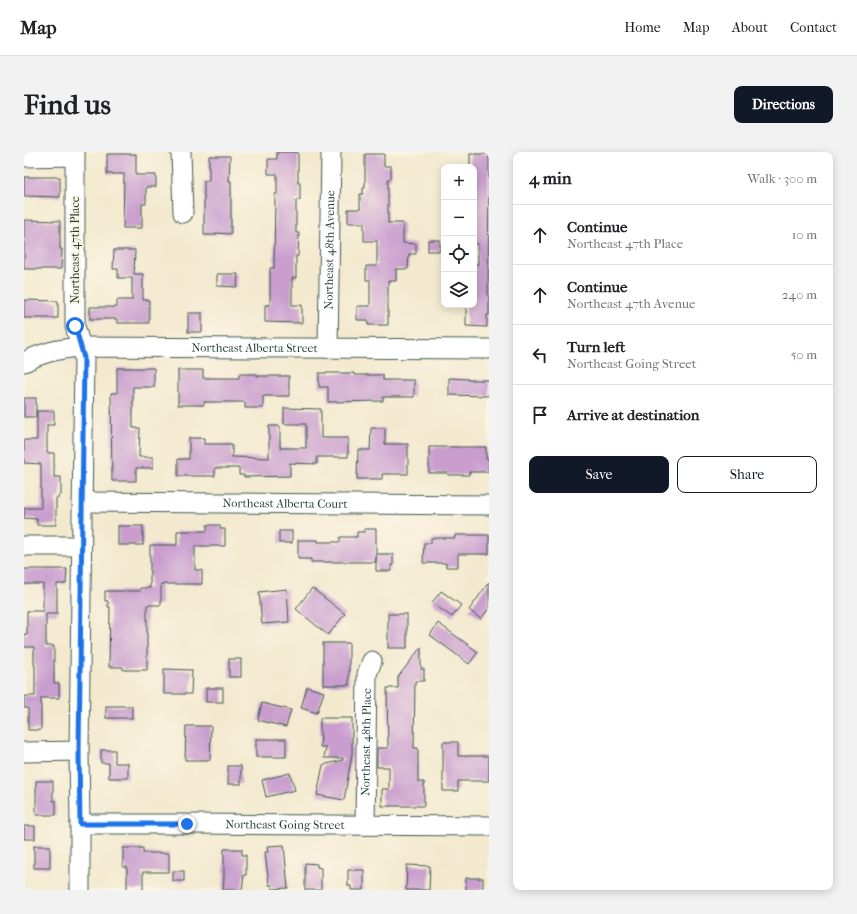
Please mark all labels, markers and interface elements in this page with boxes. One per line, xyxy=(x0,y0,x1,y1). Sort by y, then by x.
text: Map xyxy=(20,17,56,39)
text: Home xyxy=(624,19,661,36)
text: Map xyxy=(683,19,710,36)
text: About xyxy=(732,19,768,36)
text: Contact xyxy=(790,19,837,36)
button: Directions xyxy=(734,86,833,123)
text: Find us xyxy=(24,88,111,121)
map controls xyxy=(441,164,477,308)
button: + xyxy=(441,164,477,200)
text: 4 min xyxy=(529,168,572,188)
text: Walk · 300 m xyxy=(747,171,817,186)
street label: Northeast 48th Avenue xyxy=(322,190,337,310)
street label: Northeast 47th Place xyxy=(68,196,82,304)
button: − xyxy=(441,200,477,236)
text: Continue xyxy=(567,218,627,236)
icon: ahead xyxy=(529,224,551,246)
text: 10 m xyxy=(792,227,817,242)
button: locate xyxy=(441,236,477,272)
text: Northeast 47th Place xyxy=(567,236,683,251)
button: layers xyxy=(441,272,477,308)
text: Continue xyxy=(567,278,627,296)
icon: ahead xyxy=(529,284,551,306)
text: 240 m xyxy=(782,287,817,302)
text: Northeast 47th Avenue xyxy=(567,296,696,311)
route start xyxy=(66,317,84,335)
text: Turn left xyxy=(567,338,625,356)
street label: Northeast Alberta Street xyxy=(191,341,319,355)
icon: left xyxy=(529,344,551,366)
text: 50 m xyxy=(791,347,817,362)
text: Northeast Going Street xyxy=(567,356,696,371)
icon: arrive xyxy=(529,404,551,426)
text: Arrive at destination xyxy=(567,406,699,424)
button: Save xyxy=(529,456,669,493)
button: Share xyxy=(677,456,817,493)
street label: Northeast Alberta Court xyxy=(222,496,348,511)
street label: Northeast 48th Place xyxy=(358,688,374,796)
route end xyxy=(178,815,196,833)
street label: Northeast Going Street xyxy=(225,817,346,832)

